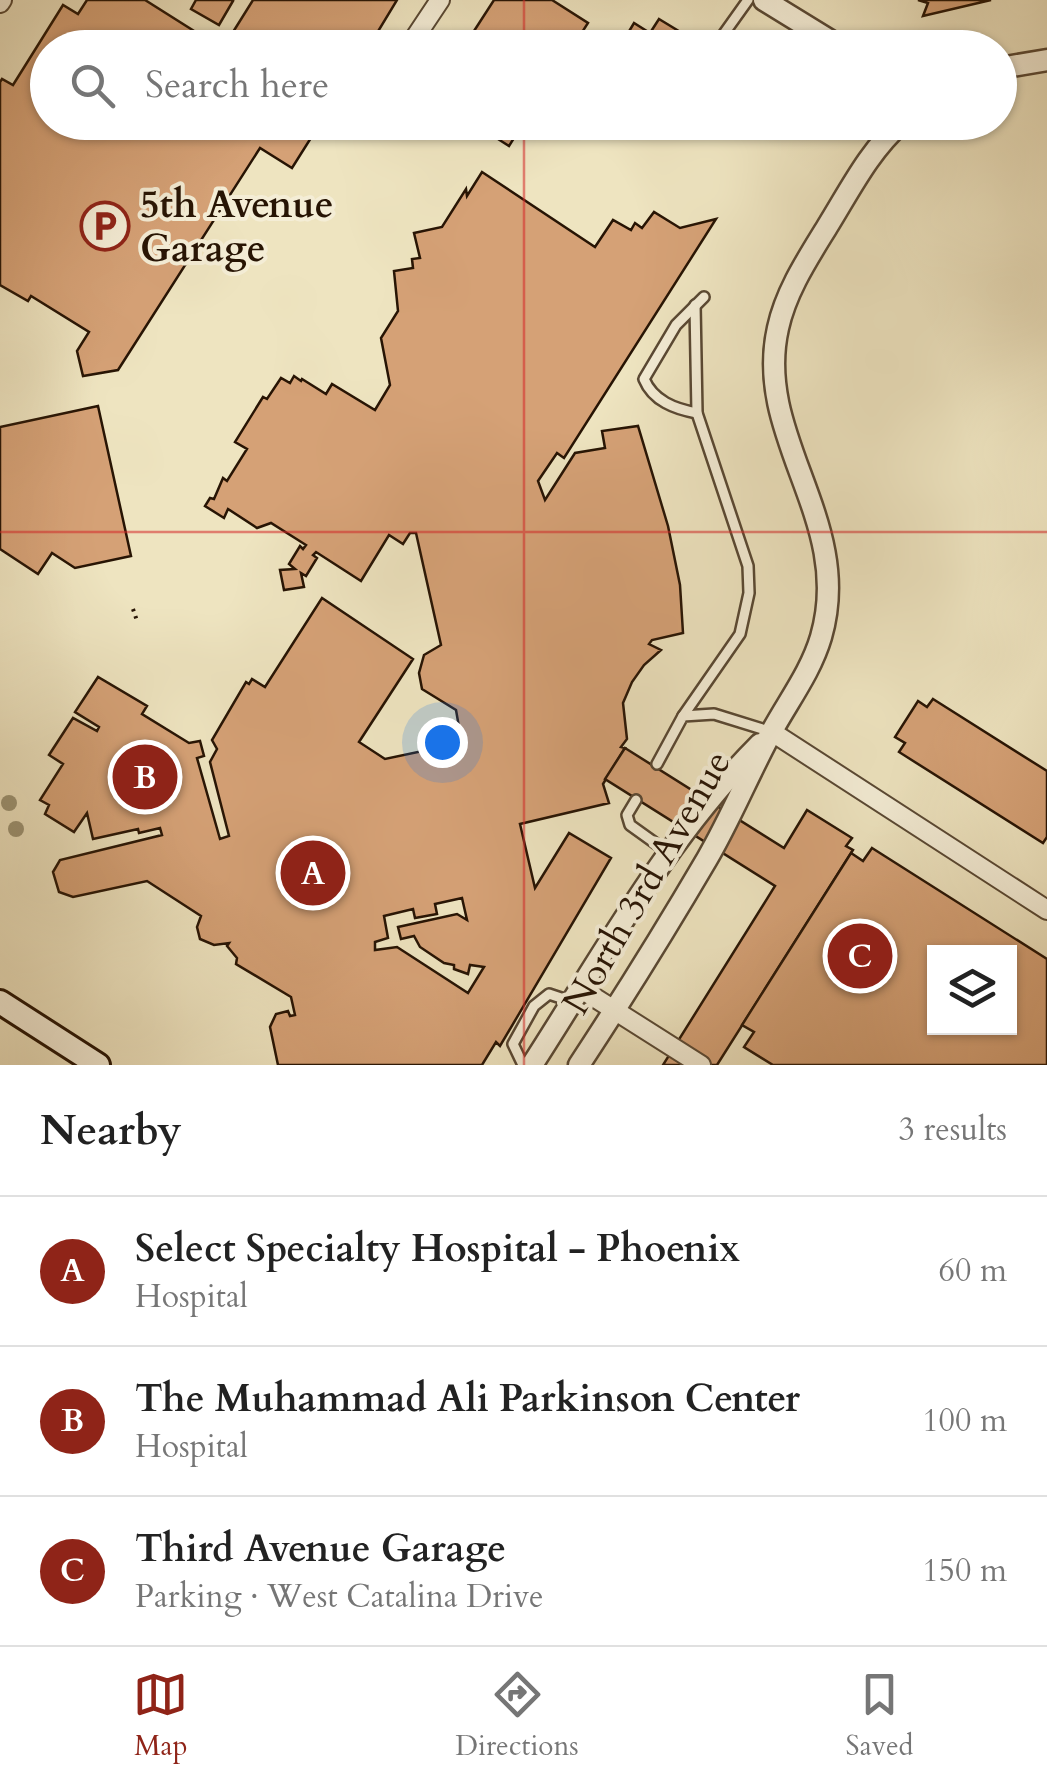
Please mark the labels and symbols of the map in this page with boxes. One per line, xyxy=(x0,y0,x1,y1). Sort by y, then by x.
place label: 5th Avenue Garage xyxy=(140,179,333,275)
parking icon: 5th Avenue Garage xyxy=(79,200,131,252)
your location xyxy=(417,717,468,768)
pin: B xyxy=(112,740,178,814)
street label: North 3rd Avenue xyxy=(550,741,744,1024)
pin: A xyxy=(280,836,346,910)
pin: C xyxy=(828,918,892,994)

